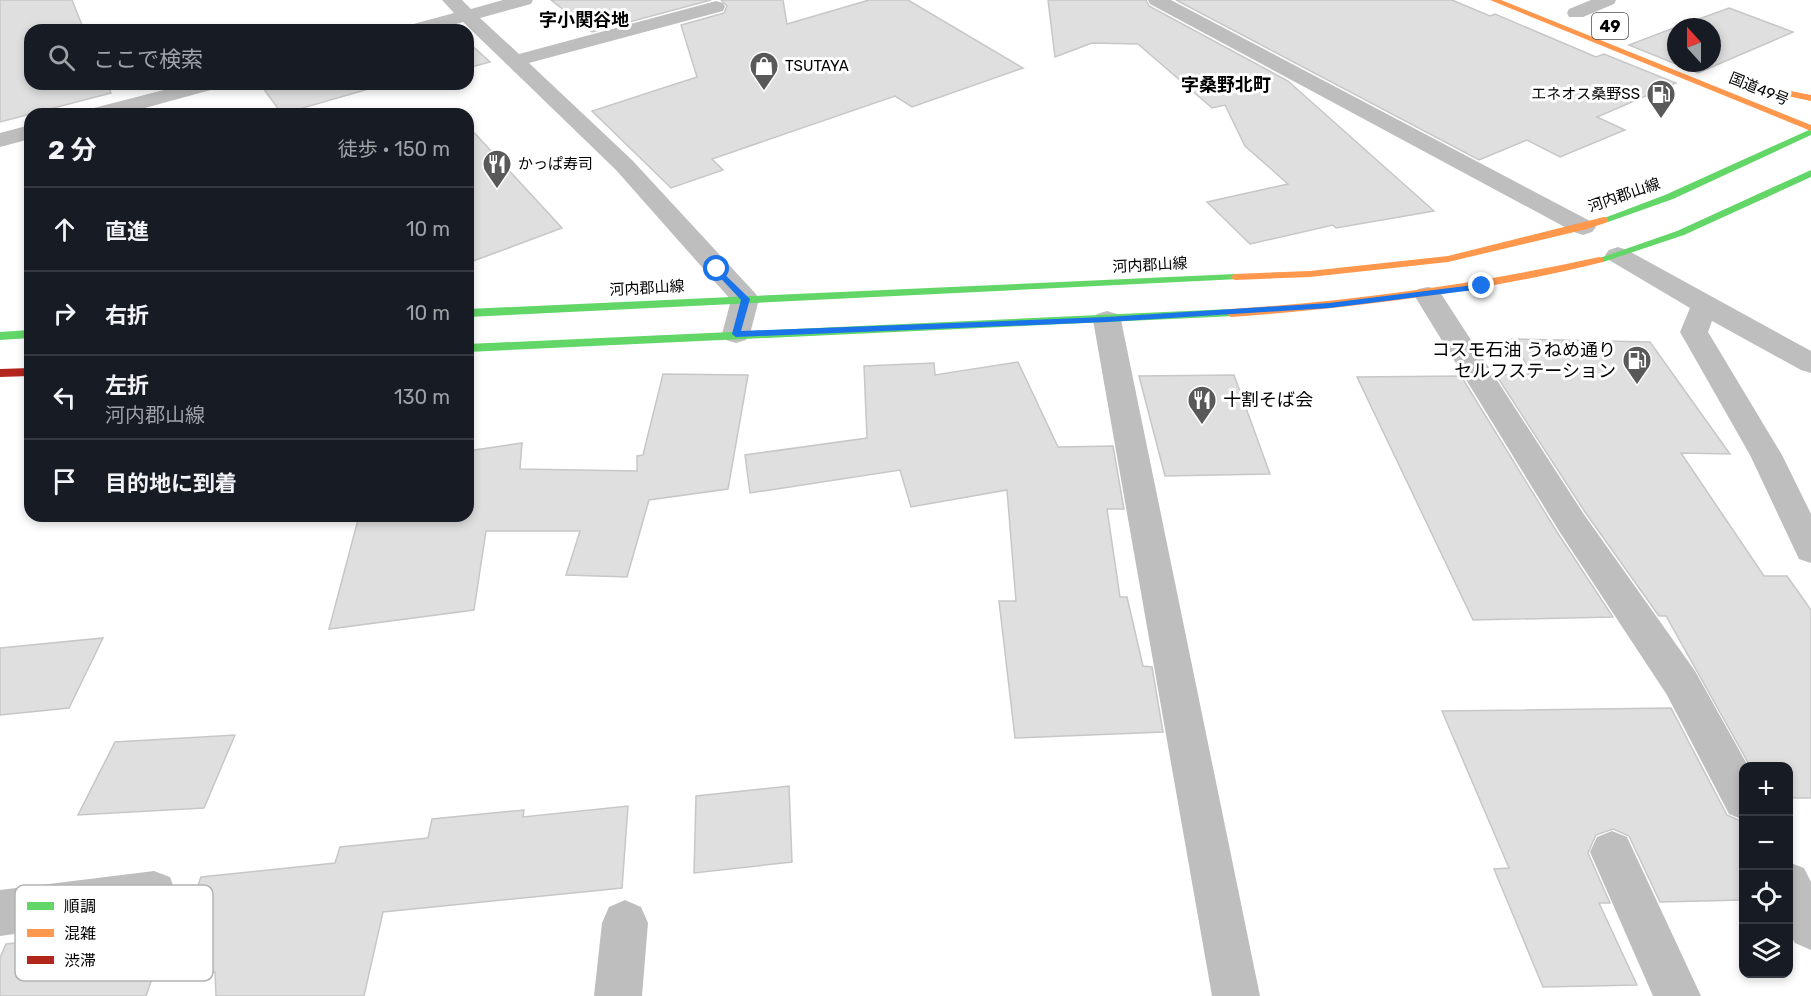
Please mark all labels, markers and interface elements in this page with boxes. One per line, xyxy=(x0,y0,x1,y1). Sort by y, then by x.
district label: 字小関谷地 xyxy=(539,9,629,31)
road number: 49 xyxy=(1592,13,1628,39)
north arrow xyxy=(1667,18,1721,72)
search box xyxy=(24,24,474,90)
icon: search xyxy=(45,41,78,74)
text: ここで検索 xyxy=(93,46,203,73)
shop icon: TSUTAYA xyxy=(748,50,780,92)
place label: TSUTAYA xyxy=(785,57,849,75)
street label: 国道49号 xyxy=(1726,69,1792,109)
district label: 字桑野北町 xyxy=(1181,74,1271,96)
fuel station icon: エネオス桑野SS xyxy=(1645,78,1677,120)
place label: エネオス桑野SS xyxy=(1531,85,1640,103)
text: 2 分 xyxy=(48,135,96,166)
text: 徒歩 · 150 m xyxy=(338,137,450,161)
restaurant icon: かっぱ寿司 xyxy=(481,148,513,190)
place label: かっぱ寿司 xyxy=(518,155,593,173)
street label: 河内郡山線 xyxy=(1586,174,1662,216)
icon: ahead xyxy=(48,213,81,246)
text: 10 m xyxy=(406,217,450,241)
text: 直進 xyxy=(105,218,149,245)
street label: 河内郡山線 xyxy=(1112,254,1188,276)
route start xyxy=(703,255,729,281)
route end xyxy=(1468,272,1494,298)
street label: 河内郡山線 xyxy=(609,277,685,299)
icon: right xyxy=(48,297,81,330)
text: 10 m xyxy=(406,301,450,325)
text: 右折 xyxy=(105,302,149,329)
place label: コスモ石油 うねめ通り セルフステーション xyxy=(1432,339,1616,382)
fuel station icon: コスモ石油 うねめ通り セルフステーション xyxy=(1621,344,1653,386)
text: 左折 xyxy=(105,372,149,399)
icon: left xyxy=(48,381,81,414)
restaurant icon: 十割そば会 xyxy=(1186,384,1218,426)
text: 130 m xyxy=(394,385,450,409)
place label: 十割そば会 xyxy=(1223,389,1313,411)
text: 河内郡山線 xyxy=(105,403,205,427)
icon: arrive xyxy=(48,465,81,498)
text: 目的地に到着 xyxy=(105,470,237,497)
map controls xyxy=(1739,762,1793,978)
button: + xyxy=(1739,762,1793,816)
button: − xyxy=(1739,816,1793,870)
button: locate xyxy=(1739,870,1793,924)
legend xyxy=(15,885,213,981)
text: 順調 xyxy=(64,897,96,916)
text: 混雑 xyxy=(64,924,96,943)
button: layers xyxy=(1739,924,1793,978)
text: 渋滞 xyxy=(64,951,96,970)

